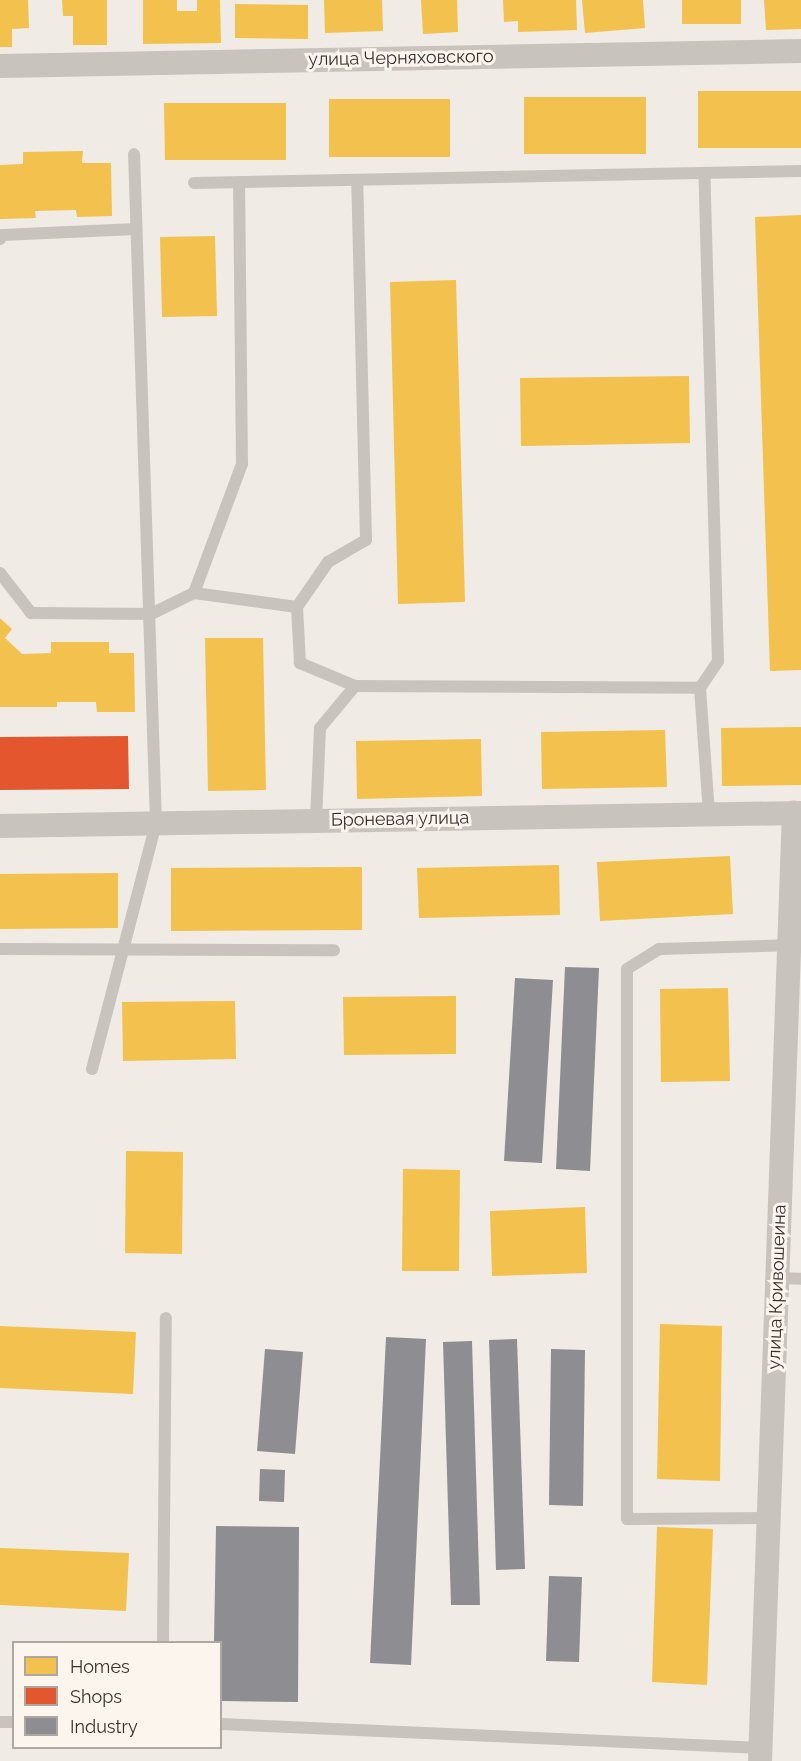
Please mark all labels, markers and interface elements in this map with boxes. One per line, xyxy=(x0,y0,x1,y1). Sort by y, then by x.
street label: улица Черняховского xyxy=(308,46,494,70)
street label: Броневая улица xyxy=(330,807,470,831)
street label: улица Кривошеина xyxy=(763,1204,791,1370)
legend xyxy=(12,1641,222,1749)
text: Homes xyxy=(70,1656,130,1677)
text: Shops xyxy=(70,1686,122,1707)
text: Industry xyxy=(70,1716,138,1737)

